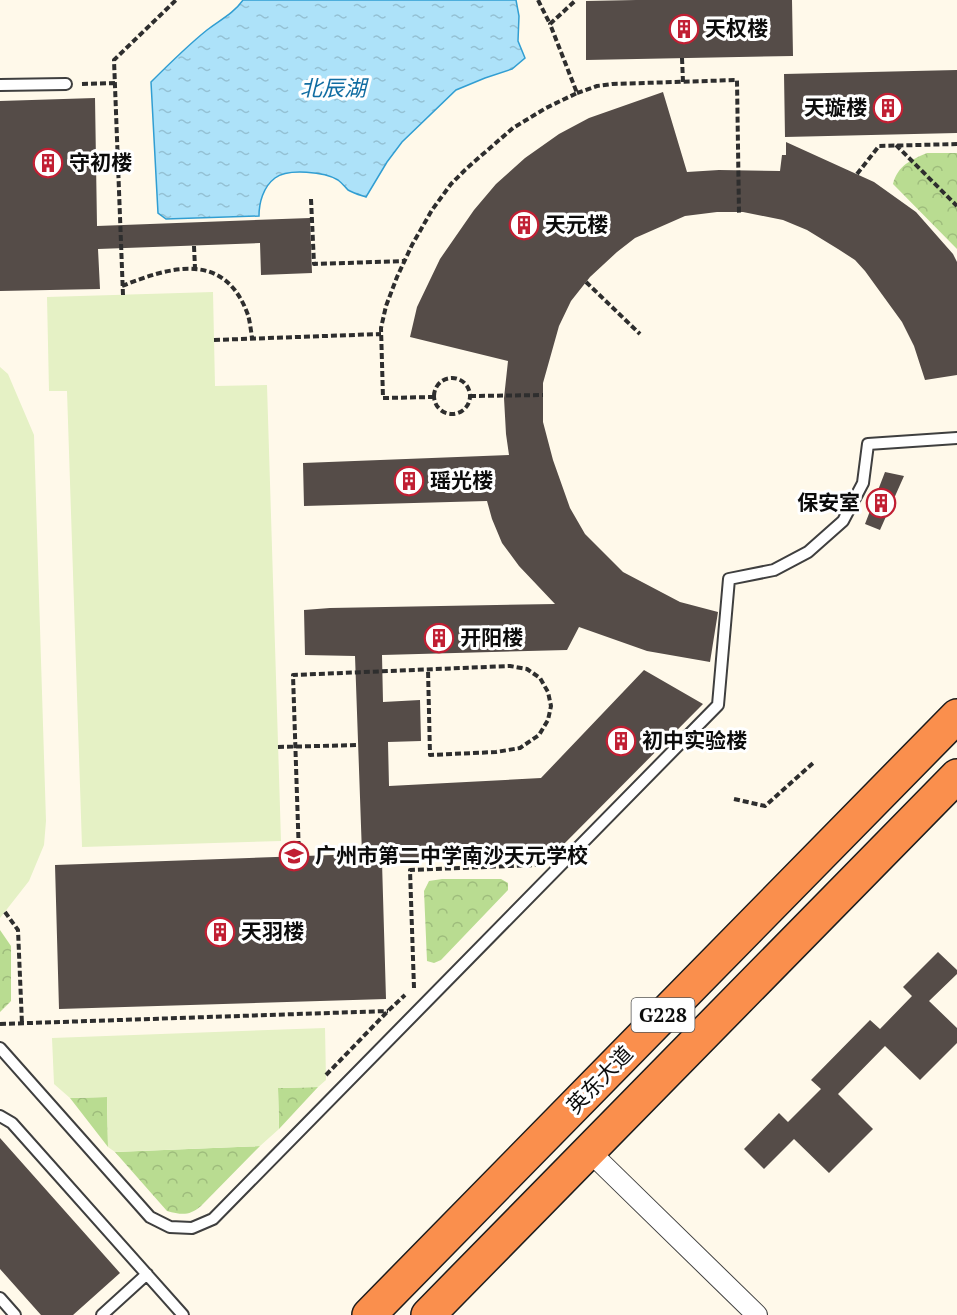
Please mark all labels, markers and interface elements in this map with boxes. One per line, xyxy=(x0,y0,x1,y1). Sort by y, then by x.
building icon: 天权楼 xyxy=(668,13,700,45)
place label: 天权楼 xyxy=(705,14,768,42)
water label: 北辰湖 xyxy=(300,73,369,102)
building icon: 天璇楼 xyxy=(872,92,904,124)
place label: 天璇楼 xyxy=(804,93,867,121)
building icon: 守初楼 xyxy=(32,147,64,179)
place label: 守初楼 xyxy=(69,148,132,176)
building icon: 天元楼 xyxy=(508,209,540,241)
place label: 天元楼 xyxy=(545,210,608,238)
building icon: 瑶光楼 xyxy=(393,465,425,497)
place label: 瑶光楼 xyxy=(430,466,493,494)
building icon: 保安室 xyxy=(865,487,897,519)
place label: 保安室 xyxy=(797,488,860,516)
building icon: 开阳楼 xyxy=(423,622,455,654)
place label: 开阳楼 xyxy=(460,623,523,651)
building icon: 初中实验楼 xyxy=(605,725,637,757)
place label: 初中实验楼 xyxy=(642,726,747,754)
school or university icon: 广州市第二中学南沙天元学校 xyxy=(278,840,310,872)
place label: 广州市第二中学南沙天元学校 xyxy=(315,841,588,869)
building icon: 天羽楼 xyxy=(204,916,236,948)
place label: 天羽楼 xyxy=(241,917,304,945)
road number: G228 xyxy=(632,998,694,1032)
street label: 英东大道 xyxy=(560,1039,639,1119)

